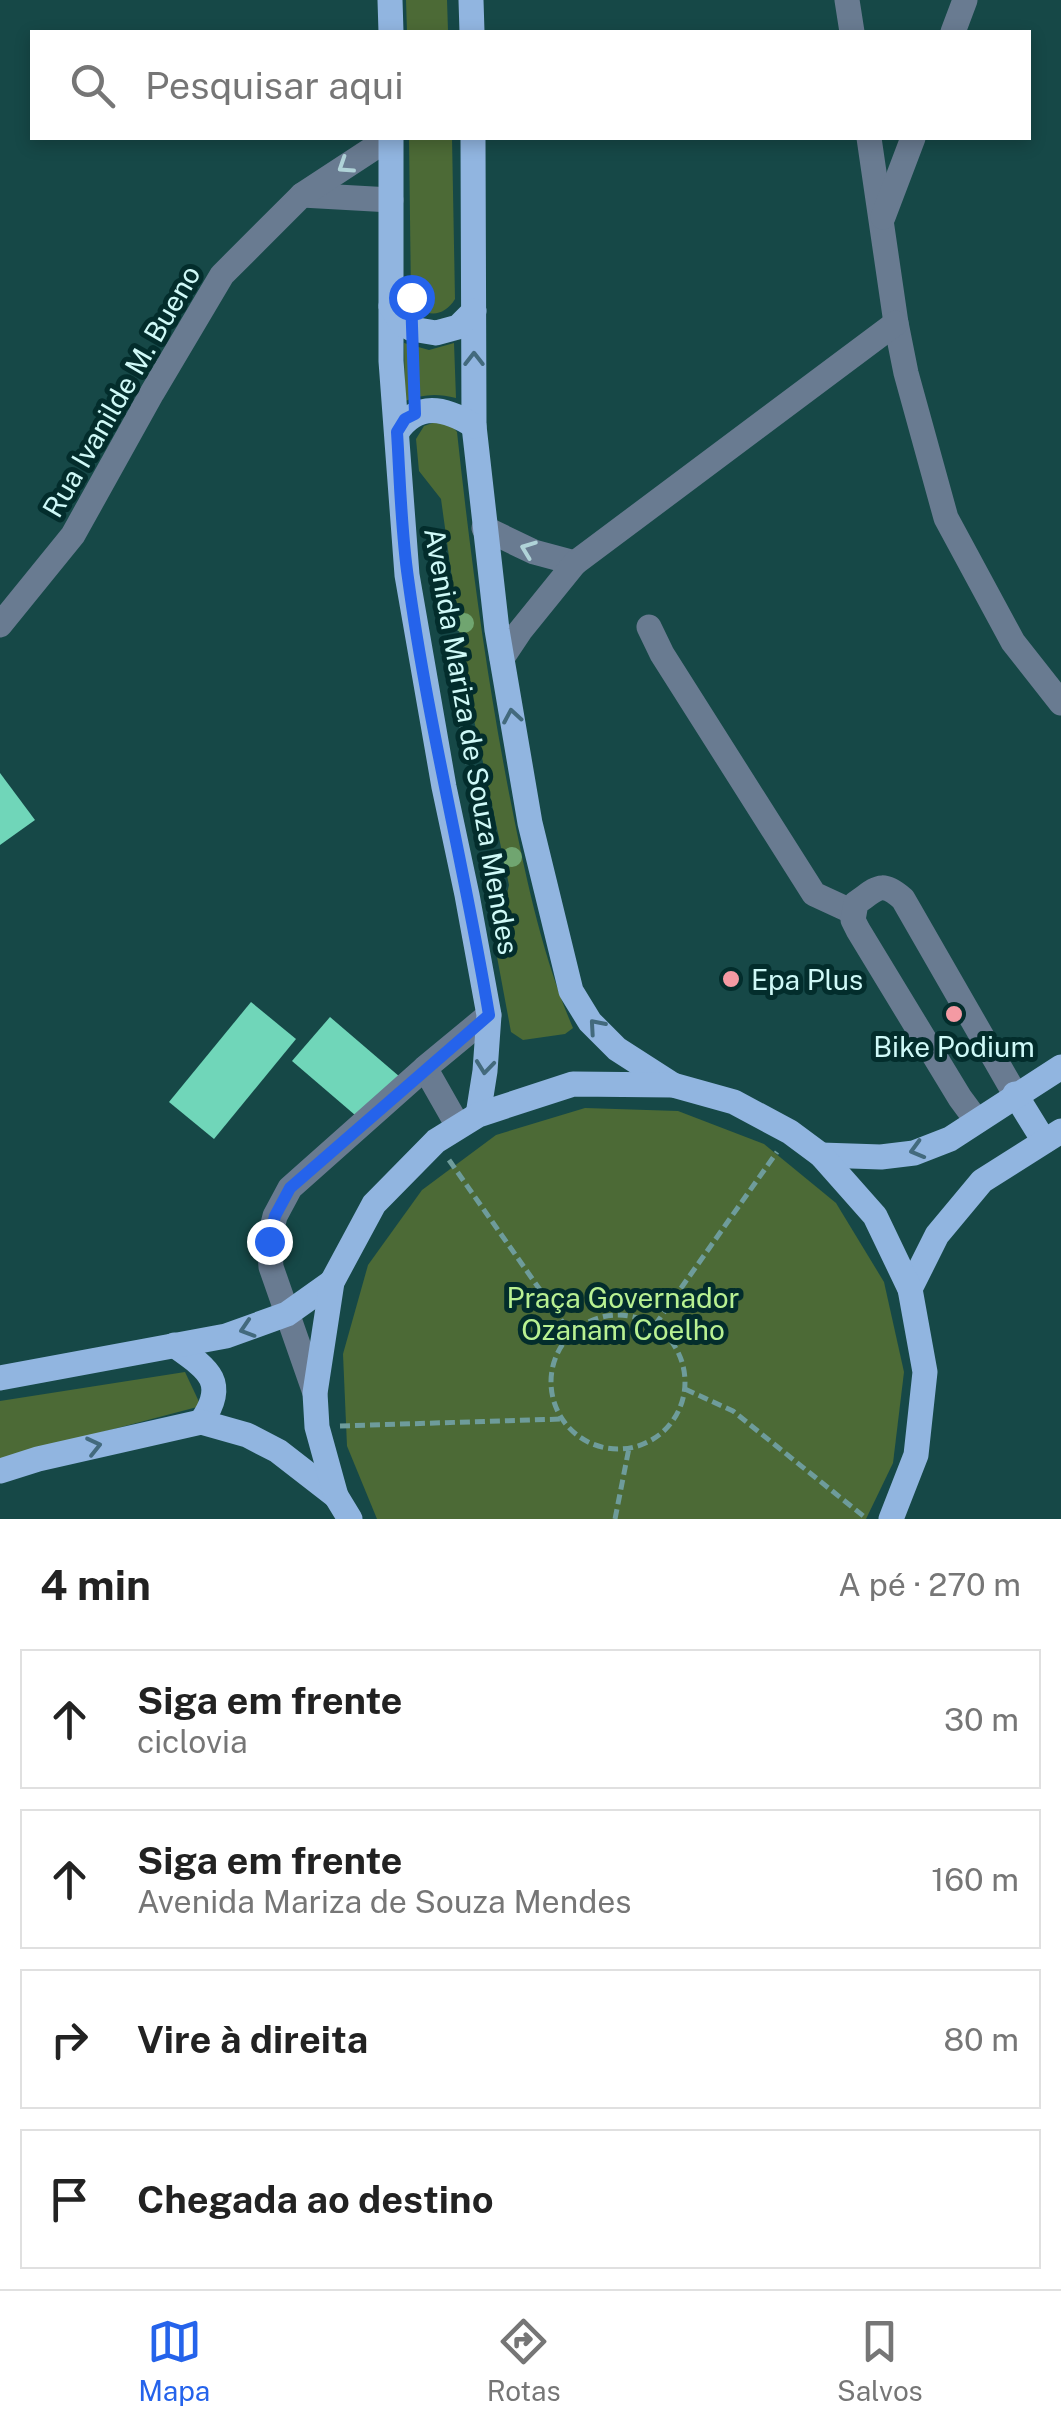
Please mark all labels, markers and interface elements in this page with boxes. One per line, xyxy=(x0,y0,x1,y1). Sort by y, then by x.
search box xyxy=(30,30,1031,140)
icon: search xyxy=(65,58,120,113)
text: Pesquisar aqui xyxy=(145,63,404,108)
one-way arrow xyxy=(338,154,357,172)
street label: Rua Ivanilde M. Bueno xyxy=(35,259,207,523)
route start xyxy=(389,275,435,321)
one-way arrow xyxy=(463,350,485,366)
street label: Avenida Mariza de Souza Mendes xyxy=(418,525,526,957)
one-way arrow xyxy=(521,540,538,561)
one-way arrow xyxy=(502,708,523,724)
place label: Epa Plus xyxy=(751,963,863,996)
marker: Epa Plus xyxy=(720,968,742,990)
marker: Bike Podium xyxy=(943,1003,965,1025)
one-way arrow xyxy=(589,1019,607,1038)
place label: Bike Podium xyxy=(873,1030,1035,1063)
one-way arrow xyxy=(475,1059,496,1075)
one-way arrow xyxy=(909,1138,926,1159)
route end xyxy=(247,1219,293,1265)
park label: Praça Governador Ozanam Coelho xyxy=(507,1281,739,1346)
one-way arrow xyxy=(240,1317,257,1337)
one-way arrow xyxy=(85,1437,102,1458)
text: 4 min xyxy=(40,1560,151,1609)
text: A pé · 270 m xyxy=(838,1566,1021,1603)
text: Siga em frente xyxy=(137,1678,403,1723)
icon: ahead xyxy=(42,1692,97,1747)
text: 30 m xyxy=(944,1701,1019,1738)
text: ciclovia xyxy=(137,1723,248,1760)
text: Siga em frente xyxy=(137,1838,403,1883)
icon: ahead xyxy=(42,1852,97,1907)
text: 160 m xyxy=(931,1861,1019,1898)
text: Avenida Mariza de Souza Mendes xyxy=(137,1883,632,1920)
icon: right xyxy=(42,2012,97,2067)
text: Vire à direita xyxy=(137,2017,368,2062)
text: 80 m xyxy=(943,2021,1019,2058)
icon: arrive xyxy=(42,2172,97,2227)
text: Chegada ao destino xyxy=(137,2177,494,2222)
tab: Mapa xyxy=(138,2314,210,2407)
tab: Rotas xyxy=(487,2314,561,2407)
tab: Salvos xyxy=(837,2314,923,2407)

